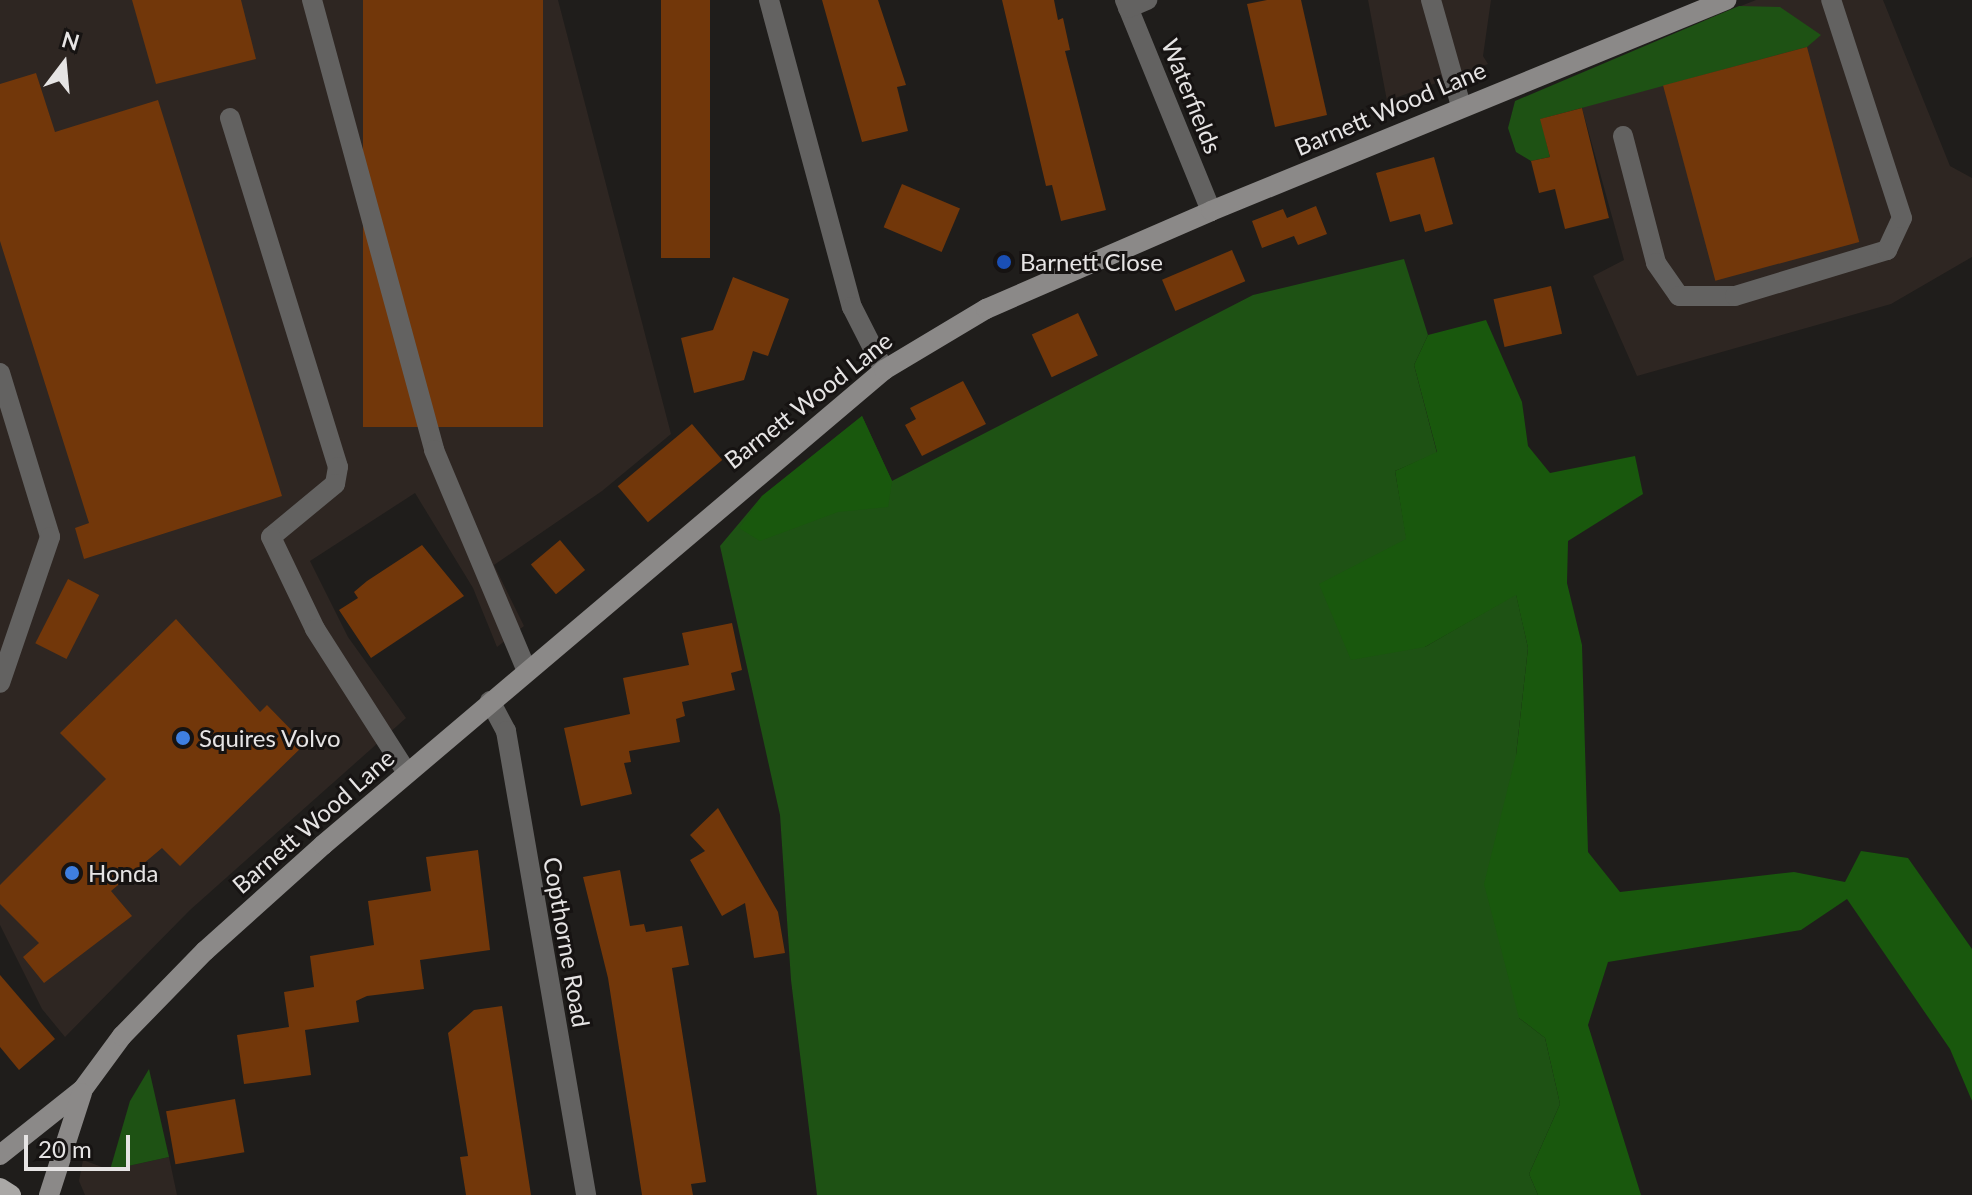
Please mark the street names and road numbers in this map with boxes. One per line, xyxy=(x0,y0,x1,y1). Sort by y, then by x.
street label: Waterfields xyxy=(1156,34,1228,158)
street label: Barnett Wood Lane xyxy=(1290,55,1490,161)
street label: Barnett Wood Lane xyxy=(718,326,898,474)
street label: Barnett Wood Lane xyxy=(226,743,400,899)
street label: Copthorne Road xyxy=(538,855,596,1029)

